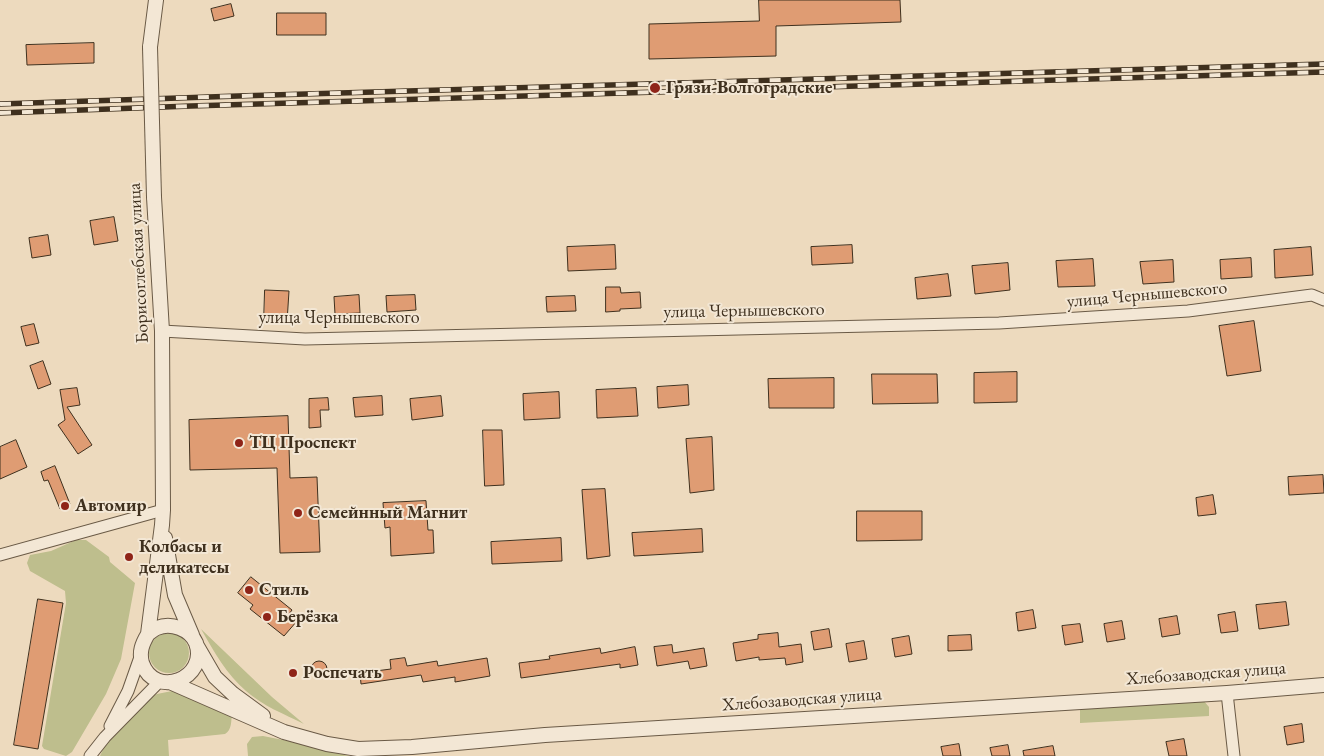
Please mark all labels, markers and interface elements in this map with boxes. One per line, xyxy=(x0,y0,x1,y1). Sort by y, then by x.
place label: Грязи-Волгоградские xyxy=(666,77,833,99)
marker: Грязи-Волгоградские xyxy=(648,81,662,95)
street label: Борисоглебская улица xyxy=(124,182,154,344)
street label: улица Чернышевского xyxy=(1066,277,1228,313)
street label: улица Чернышевского xyxy=(663,299,825,323)
street label: улица Чернышевского xyxy=(258,307,420,329)
place label: ТЦ Проспект xyxy=(249,432,356,454)
marker: ТЦ Проспект xyxy=(233,437,245,449)
place label: Автомир xyxy=(75,495,146,517)
marker: Автомир xyxy=(59,500,71,512)
place label: Семейнный Магнит xyxy=(308,502,467,524)
marker: Семейнный Магнит xyxy=(292,507,304,519)
place label: Колбасы и деликатесы xyxy=(139,536,229,578)
marker: Колбасы и деликатесы xyxy=(123,551,135,563)
place label: Стиль xyxy=(259,579,309,601)
marker: Стиль xyxy=(243,584,255,596)
place label: Берёзка xyxy=(277,606,338,628)
marker: Берёзка xyxy=(261,611,273,623)
street label: Хлебозаводская улица xyxy=(1125,658,1287,690)
place label: Роспечать xyxy=(303,662,382,684)
marker: Роспечать xyxy=(287,667,299,679)
street label: Хлебозаводская улица xyxy=(721,684,883,716)

